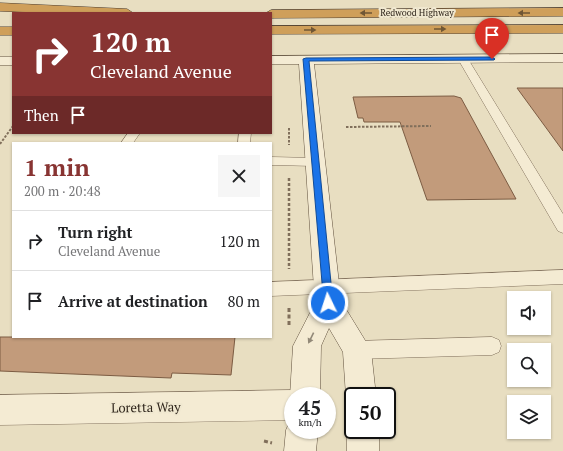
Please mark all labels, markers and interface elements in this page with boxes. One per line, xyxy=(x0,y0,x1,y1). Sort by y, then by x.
street label: Redwood Highway xyxy=(380,7,454,19)
one-way arrow xyxy=(518,9,530,16)
one-way arrow xyxy=(359,10,372,16)
pin xyxy=(475,18,509,59)
text: 120 m xyxy=(90,23,171,60)
icon: arrive xyxy=(481,24,503,46)
one-way arrow xyxy=(434,26,447,32)
one-way arrow xyxy=(304,27,317,33)
icon: right xyxy=(24,28,76,80)
text: Cleveland Avenue xyxy=(90,59,232,83)
icon: arrive xyxy=(67,104,89,126)
text: Then xyxy=(24,105,59,125)
text: 1 min xyxy=(24,151,90,183)
button: close xyxy=(218,155,260,197)
text: 200 m · 20:48 xyxy=(24,182,101,200)
text: Turn right xyxy=(58,222,133,242)
icon: right xyxy=(24,230,46,252)
text: 120 m xyxy=(219,231,260,251)
text: Cleveland Avenue xyxy=(58,242,160,260)
position arrow xyxy=(307,282,349,324)
icon: arrive xyxy=(24,290,46,312)
text: Arrive at destination xyxy=(58,291,208,311)
text: 80 m xyxy=(227,291,260,311)
map controls xyxy=(507,291,551,439)
button: sound xyxy=(507,291,551,335)
one-way arrow xyxy=(308,332,314,344)
button: search xyxy=(507,343,551,387)
speed limit sign: 50 xyxy=(344,387,396,439)
text: 45 xyxy=(299,394,321,421)
button: layers xyxy=(507,395,551,439)
street label: Loretta Way xyxy=(111,397,181,417)
text: km/h xyxy=(298,416,322,429)

